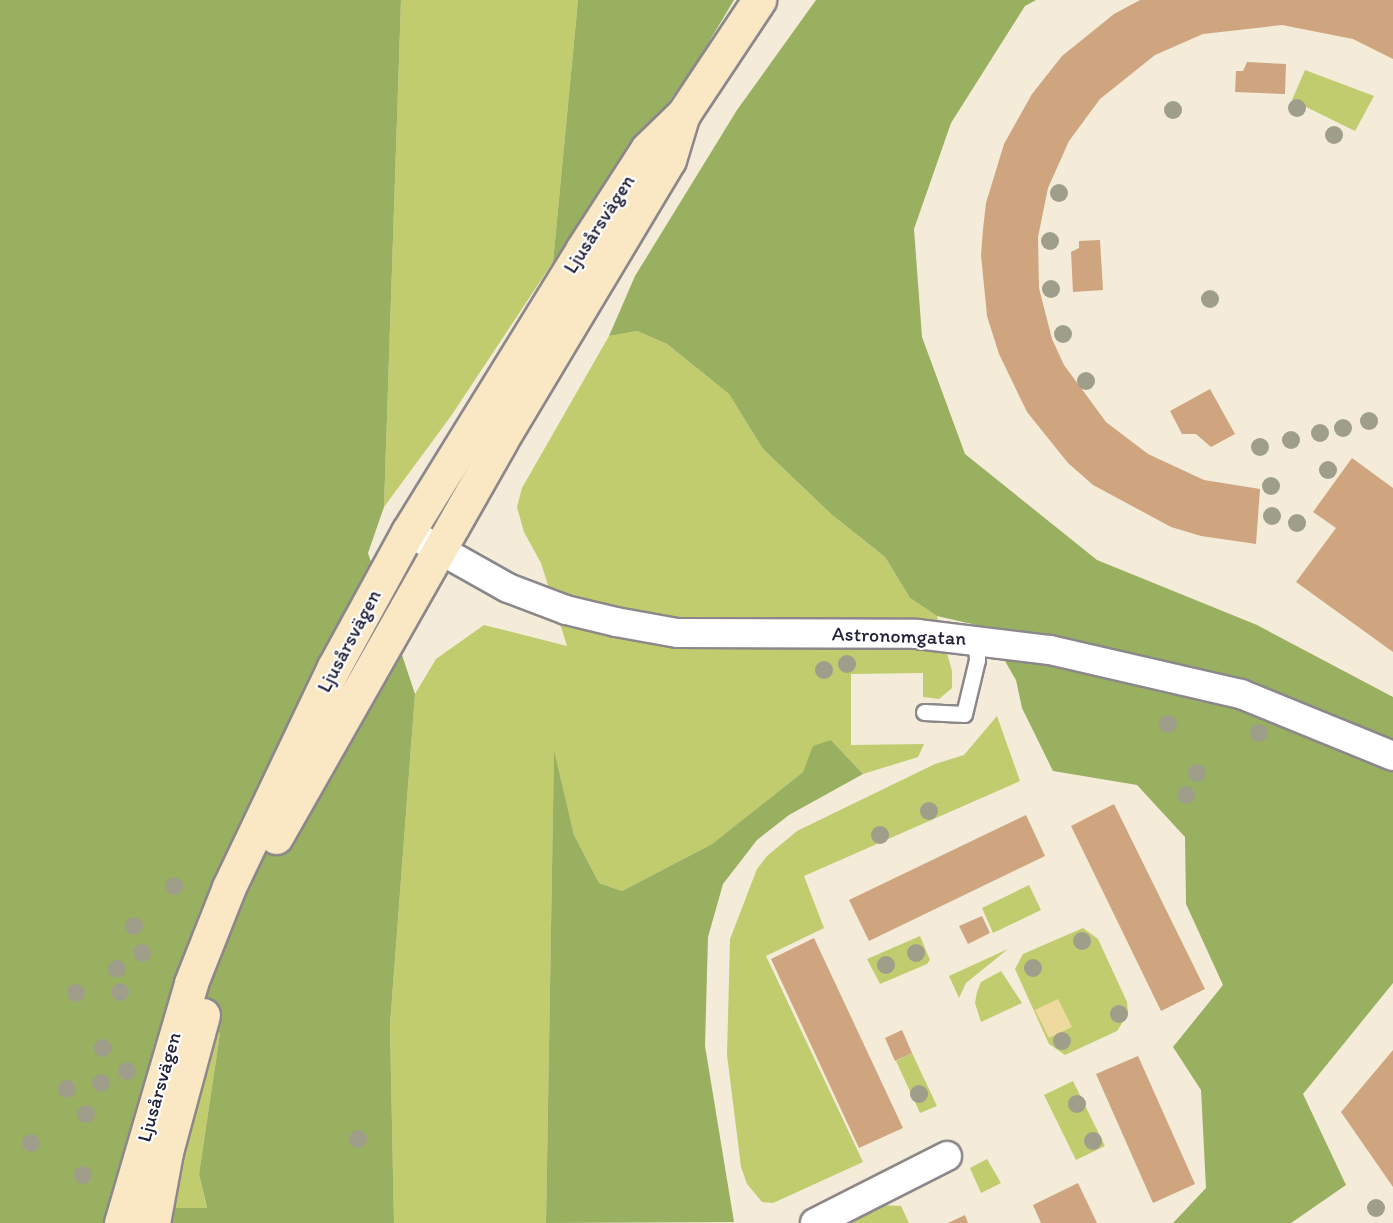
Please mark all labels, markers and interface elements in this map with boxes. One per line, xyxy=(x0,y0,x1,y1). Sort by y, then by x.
street label: Ljusårsvägen xyxy=(558,170,640,278)
street label: Ljusårsvägen xyxy=(312,585,386,697)
street label: Astronomgatan xyxy=(832,622,966,650)
street label: Ljusårsvägen xyxy=(132,1029,186,1145)

